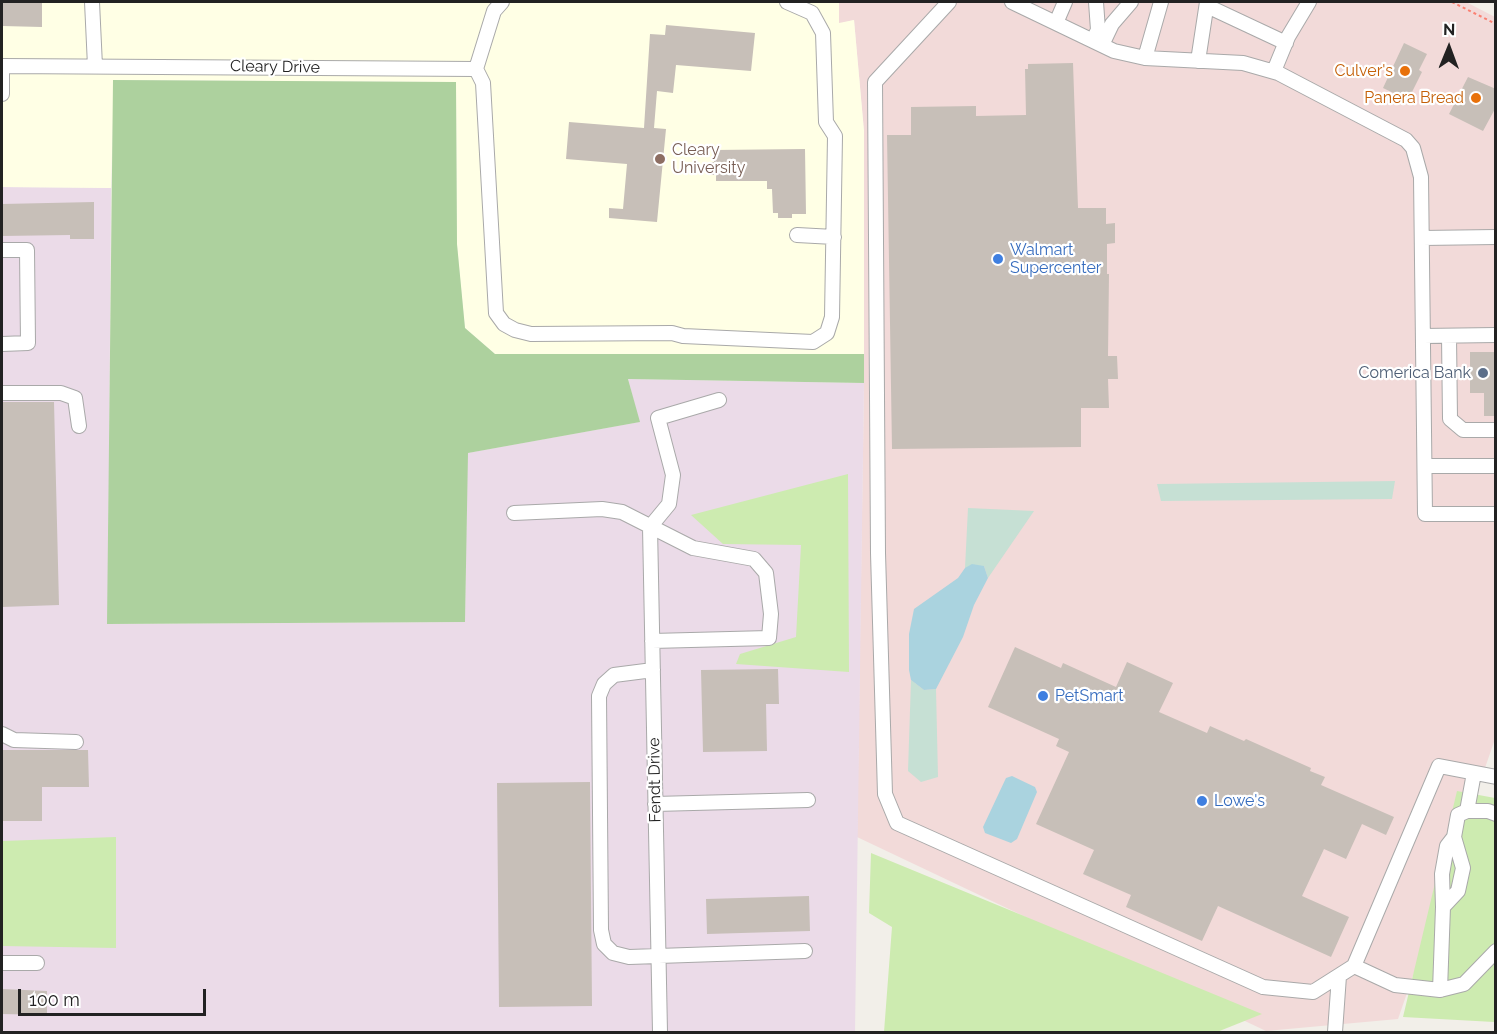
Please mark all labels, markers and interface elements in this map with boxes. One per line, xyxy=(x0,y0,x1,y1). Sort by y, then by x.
north arrow xyxy=(1419,18,1479,78)
text: N xyxy=(1443,20,1456,39)
street label: Cleary Drive xyxy=(230,57,320,77)
place label: Culver's xyxy=(1334,61,1393,81)
marker: Culver's xyxy=(1398,64,1412,78)
place label: Panera Bread xyxy=(1364,88,1464,108)
marker: Panera Bread xyxy=(1469,91,1483,105)
place label: Cleary University xyxy=(672,140,745,178)
marker: Cleary University xyxy=(653,152,667,166)
place label: Walmart Supercenter xyxy=(1010,240,1101,278)
marker: Walmart Supercenter xyxy=(991,252,1005,266)
place label: Comerica Bank xyxy=(1359,363,1471,383)
marker: Comerica Bank xyxy=(1476,366,1490,380)
place label: PetSmart xyxy=(1055,686,1124,706)
marker: PetSmart xyxy=(1036,689,1050,703)
street label: Fendt Drive xyxy=(645,737,665,823)
place label: Lowe's xyxy=(1214,791,1265,811)
marker: Lowe's xyxy=(1195,794,1209,808)
scale bar xyxy=(21,977,208,1015)
text: 100 m xyxy=(29,989,80,1010)

